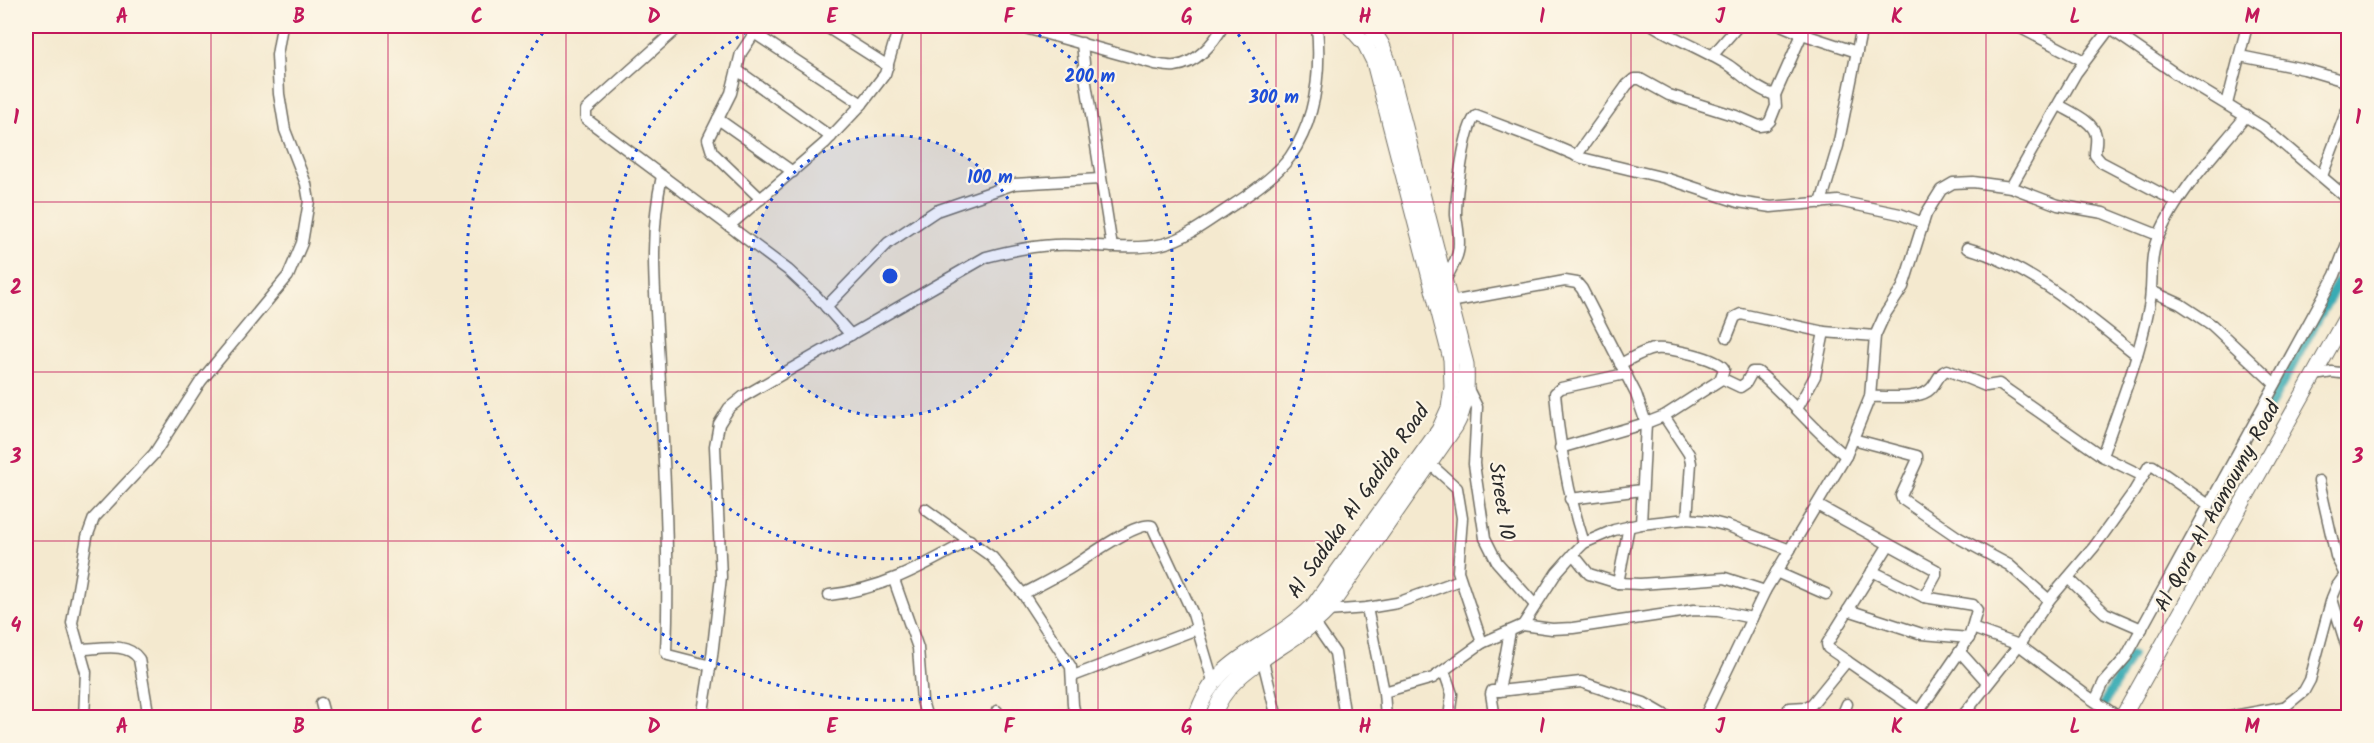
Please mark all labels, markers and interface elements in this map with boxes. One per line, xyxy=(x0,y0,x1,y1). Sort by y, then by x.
text: A xyxy=(116,2,128,34)
text: B xyxy=(293,2,305,34)
text: C xyxy=(471,2,483,34)
text: D xyxy=(647,2,661,34)
text: E xyxy=(826,2,838,34)
text: F xyxy=(1004,2,1016,34)
text: G xyxy=(1181,2,1193,34)
text: H xyxy=(1358,2,1372,34)
text: I xyxy=(1539,2,1545,34)
text: J xyxy=(1715,2,1726,34)
text: K xyxy=(1891,2,1903,34)
text: L xyxy=(2070,2,2080,34)
text: M xyxy=(2244,2,2260,34)
text: 200 m xyxy=(1065,63,1116,92)
text: 300 m xyxy=(1248,84,1299,113)
text: 1 xyxy=(13,103,19,135)
text: 1 xyxy=(2355,103,2361,135)
text: 100 m xyxy=(967,164,1013,193)
centre of rings xyxy=(880,266,900,286)
text: 2 xyxy=(10,273,22,305)
text: 2 xyxy=(2352,273,2364,305)
street label: Al Qora Al Aamoumy Road xyxy=(2146,395,2290,618)
street label: Al Sadaka Al Gadida Road xyxy=(1279,397,1439,606)
text: 3 xyxy=(10,442,22,474)
text: 3 xyxy=(2352,442,2364,474)
street label: Street 10 xyxy=(1478,460,1523,543)
text: 4 xyxy=(11,611,22,643)
text: 4 xyxy=(2353,611,2364,643)
text: A xyxy=(116,712,128,743)
text: B xyxy=(293,712,305,743)
text: C xyxy=(471,712,483,743)
text: D xyxy=(647,712,661,743)
text: E xyxy=(826,712,838,743)
text: F xyxy=(1004,712,1016,743)
text: G xyxy=(1181,712,1193,743)
text: H xyxy=(1358,712,1372,743)
text: I xyxy=(1539,712,1545,743)
text: J xyxy=(1715,712,1726,743)
text: K xyxy=(1891,712,1903,743)
text: L xyxy=(2070,712,2080,743)
text: M xyxy=(2244,712,2260,743)

